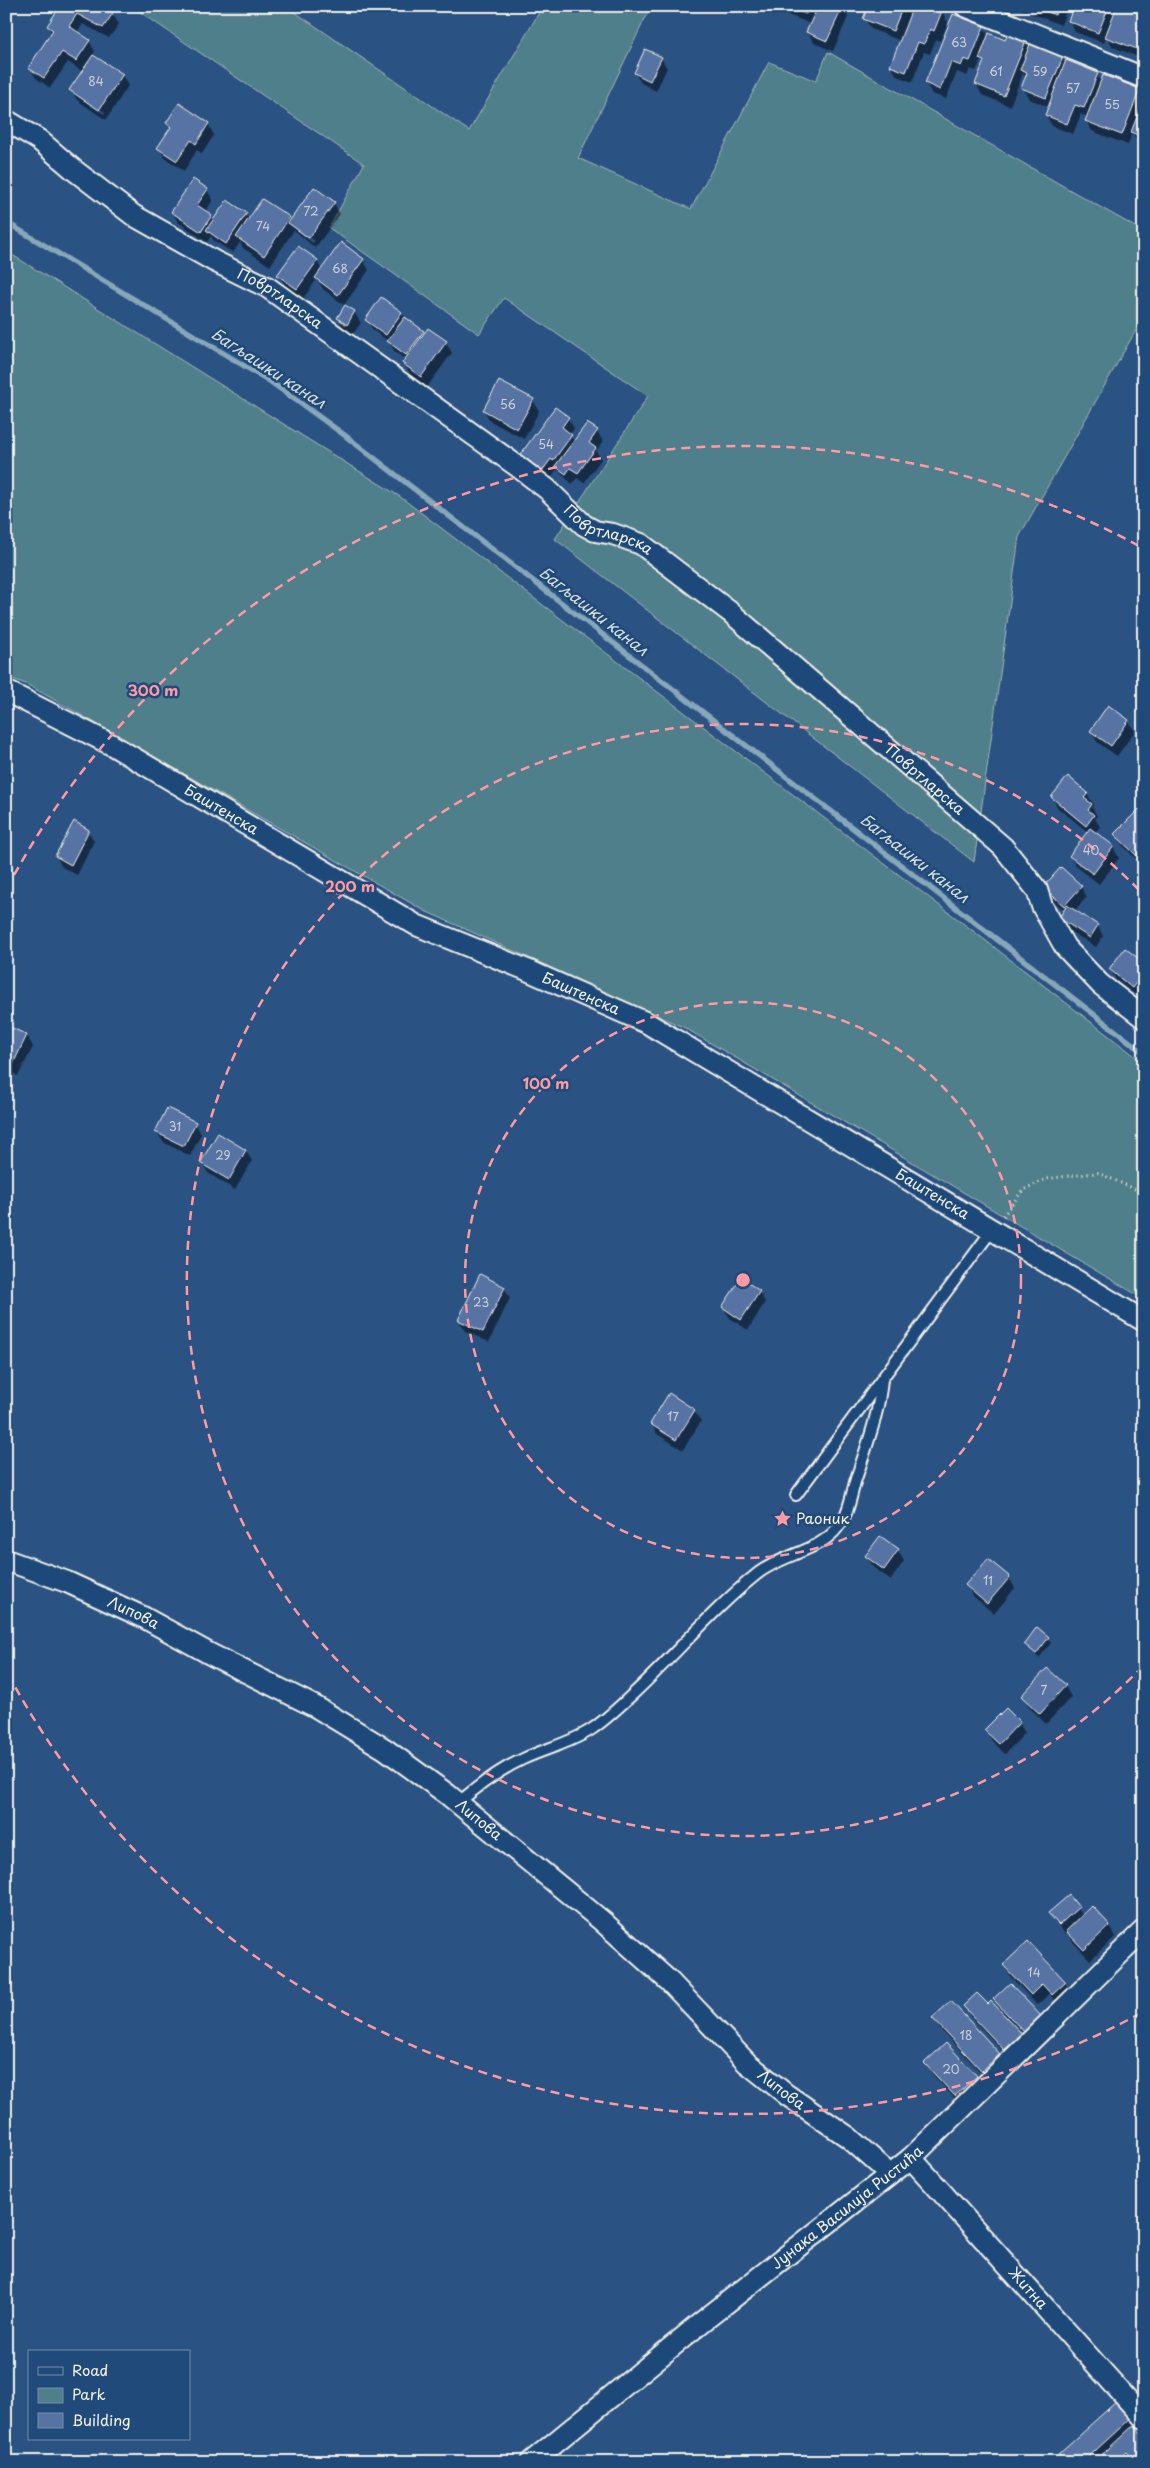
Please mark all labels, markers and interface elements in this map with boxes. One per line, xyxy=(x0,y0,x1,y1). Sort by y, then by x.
house number: 63 xyxy=(951,33,967,51)
house number: 61 xyxy=(989,62,1003,80)
house number: 59 xyxy=(1033,62,1047,80)
house number: 84 xyxy=(88,72,104,90)
house number: 57 xyxy=(1066,79,1080,97)
house number: 55 xyxy=(1104,95,1120,113)
house number: 72 xyxy=(303,202,319,220)
house number: 74 xyxy=(256,217,270,235)
house number: 68 xyxy=(332,259,348,277)
street label: Повртларска xyxy=(234,261,329,334)
water label: Багљашки канал xyxy=(207,321,332,414)
house number: 56 xyxy=(500,395,516,413)
house number: 54 xyxy=(538,435,554,453)
street label: Повртларска xyxy=(559,498,659,560)
water label: Багљашки канал xyxy=(535,560,655,661)
text: 300 m xyxy=(128,678,178,701)
street label: Повртларска xyxy=(882,738,971,820)
street label: Баштенска xyxy=(181,777,264,840)
water label: Багљашки канал xyxy=(856,807,976,908)
house number: 40 xyxy=(1083,841,1100,859)
text: 200 m xyxy=(325,874,375,897)
street label: Баштенска xyxy=(539,965,625,1020)
text: 100 m xyxy=(523,1071,569,1094)
house number: 31 xyxy=(169,1117,181,1135)
house number: 29 xyxy=(215,1146,231,1164)
street label: Баштенска xyxy=(892,1162,975,1224)
centre of rings xyxy=(734,1271,752,1289)
house number: 23 xyxy=(473,1293,489,1311)
house number: 17 xyxy=(667,1407,679,1425)
place label: Раоник xyxy=(796,1506,850,1529)
place icon: Раоник xyxy=(772,1509,792,1529)
house number: 11 xyxy=(983,1571,993,1589)
street label: Липова xyxy=(104,1589,165,1634)
house number: 7 xyxy=(1041,1681,1048,1699)
street label: Липова xyxy=(451,1793,509,1846)
house number: 14 xyxy=(1027,1963,1041,1981)
house number: 18 xyxy=(960,2026,972,2044)
house number: 20 xyxy=(942,2060,960,2078)
street label: Липова xyxy=(753,2063,811,2115)
street label: Јунака Василија Ристића xyxy=(765,2139,928,2274)
street label: Житна xyxy=(1004,2261,1054,2314)
legend xyxy=(28,2350,190,2440)
text: Road xyxy=(72,2358,108,2381)
text: Park xyxy=(72,2382,106,2405)
text: Building xyxy=(72,2408,131,2431)

